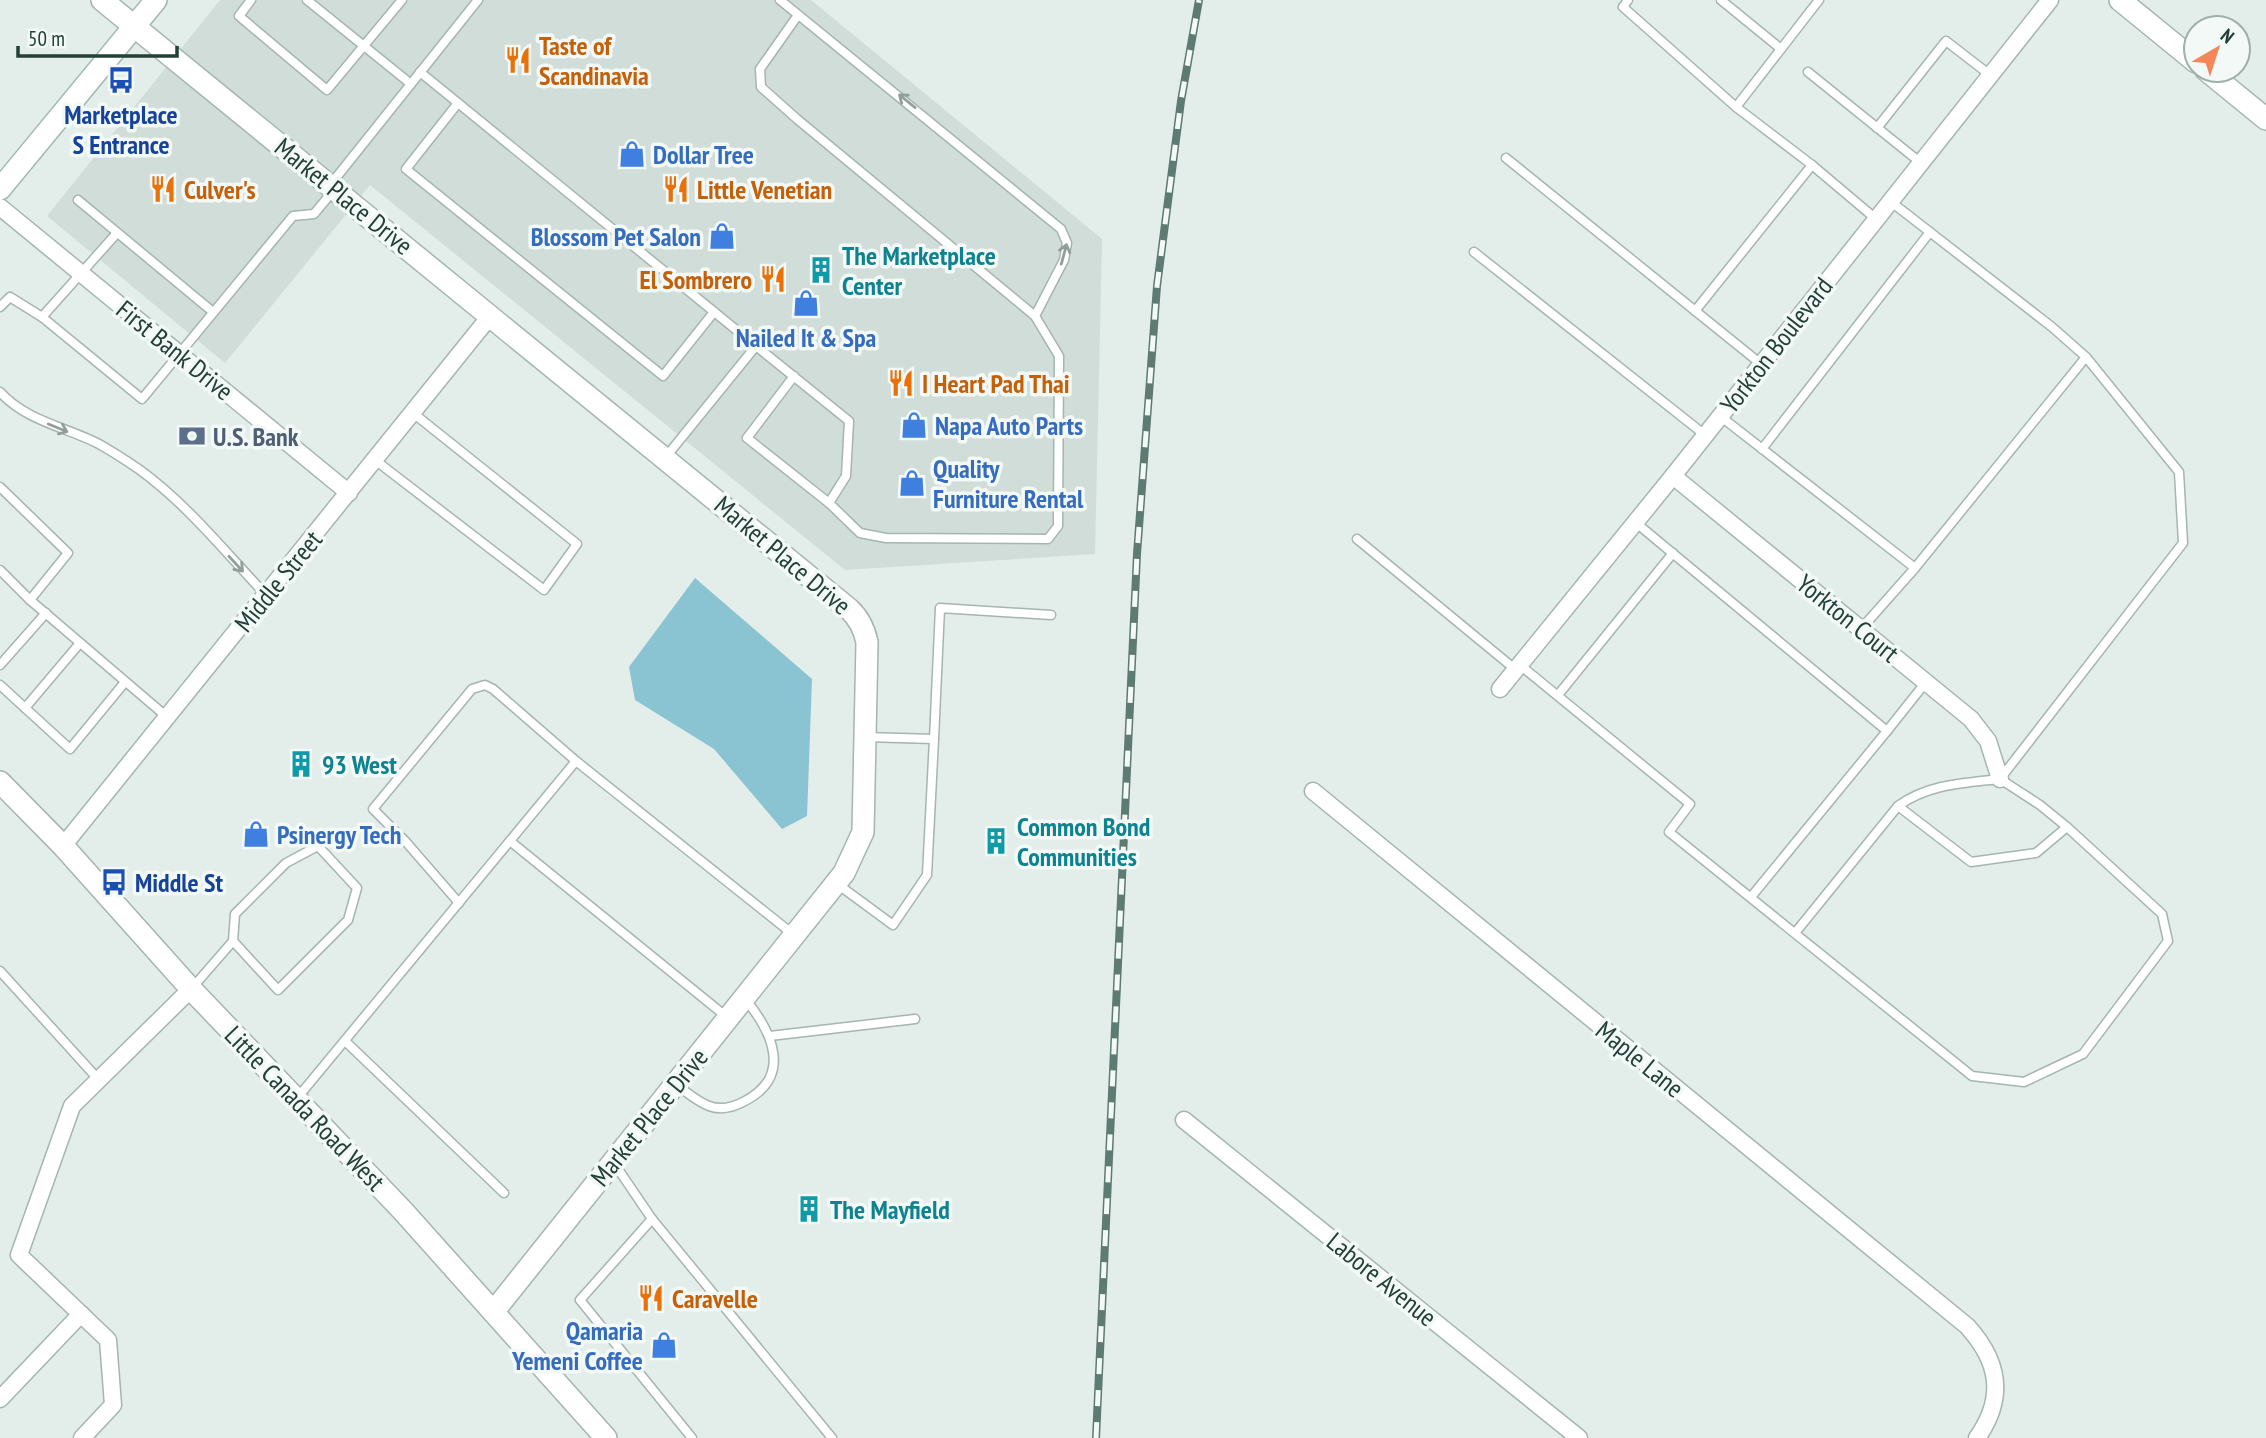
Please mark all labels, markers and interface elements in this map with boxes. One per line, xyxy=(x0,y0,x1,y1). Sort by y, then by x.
scale bar xyxy=(18,14,177,58)
north arrow xyxy=(2182,14,2252,84)
text: N xyxy=(2216,23,2239,48)
text: 50 m xyxy=(28,25,65,52)
place label: Taste of Scandinavia xyxy=(539,29,649,92)
restaurant icon: Taste of Scandinavia xyxy=(503,45,533,75)
bus stop icon: Marketplace S Entrance xyxy=(106,65,136,95)
one-way arrow xyxy=(898,94,916,109)
place label: Marketplace S Entrance xyxy=(64,98,178,161)
street label: Market Place Drive xyxy=(268,130,420,262)
place label: Dollar Tree xyxy=(653,138,754,171)
shop icon: Dollar Tree xyxy=(617,139,647,169)
place label: Culver's xyxy=(184,173,256,206)
place label: Little Venetian xyxy=(697,173,832,206)
restaurant icon: Culver's xyxy=(148,174,178,204)
restaurant icon: Little Venetian xyxy=(661,174,691,204)
place label: Blossom Pet Salon xyxy=(531,220,701,253)
shop icon: Blossom Pet Salon xyxy=(707,221,737,251)
place label: The Marketplace Center xyxy=(842,239,996,302)
one-way arrow xyxy=(1058,244,1071,266)
building icon: The Marketplace Center xyxy=(806,255,836,285)
place label: El Sombrero xyxy=(639,263,752,296)
restaurant icon: El Sombrero xyxy=(758,264,788,294)
street label: Yorkton Boulevard xyxy=(1713,270,1839,420)
shop icon: Nailed It & Spa xyxy=(791,288,821,318)
street label: First Bank Drive xyxy=(110,293,240,407)
place label: Nailed It & Spa xyxy=(736,321,876,354)
place label: I Heart Pad Thai xyxy=(922,367,1070,400)
restaurant icon: I Heart Pad Thai xyxy=(886,368,916,398)
place label: Napa Auto Parts xyxy=(935,409,1083,442)
shop icon: Napa Auto Parts xyxy=(899,410,929,440)
place label: U.S. Bank xyxy=(213,420,299,453)
bank icon: U.S. Bank xyxy=(177,421,207,451)
one-way arrow xyxy=(46,422,68,435)
place label: Quality Furniture Rental xyxy=(933,452,1084,515)
shop icon: Quality Furniture Rental xyxy=(897,468,927,498)
street label: Market Place Drive xyxy=(708,488,858,622)
street label: Middle Street xyxy=(227,524,329,638)
one-way arrow xyxy=(228,555,245,572)
street label: Yorkton Court xyxy=(1790,567,1906,669)
place label: 93 West xyxy=(322,748,397,781)
building icon: 93 West xyxy=(286,749,316,779)
place label: Common Bond Communities xyxy=(1017,810,1150,873)
place label: Psinergy Tech xyxy=(277,818,401,851)
shop icon: Psinergy Tech xyxy=(241,819,271,849)
building icon: Common Bond Communities xyxy=(981,826,1011,856)
place label: Middle St xyxy=(135,866,223,899)
bus stop icon: Middle St xyxy=(99,867,129,897)
street label: Maple Lane xyxy=(1589,1014,1691,1104)
street label: Little Canada Road West xyxy=(218,1019,392,1197)
street label: Market Place Drive xyxy=(583,1041,715,1193)
place label: The Mayfield xyxy=(830,1193,950,1226)
building icon: The Mayfield xyxy=(794,1194,824,1224)
street label: Labore Avenue xyxy=(1320,1225,1444,1333)
place label: Caravelle xyxy=(672,1282,758,1315)
restaurant icon: Caravelle xyxy=(636,1283,666,1313)
place label: Qamaria Yemeni Coffee xyxy=(511,1314,643,1377)
shop icon: Qamaria Yemeni Coffee xyxy=(649,1330,679,1360)

